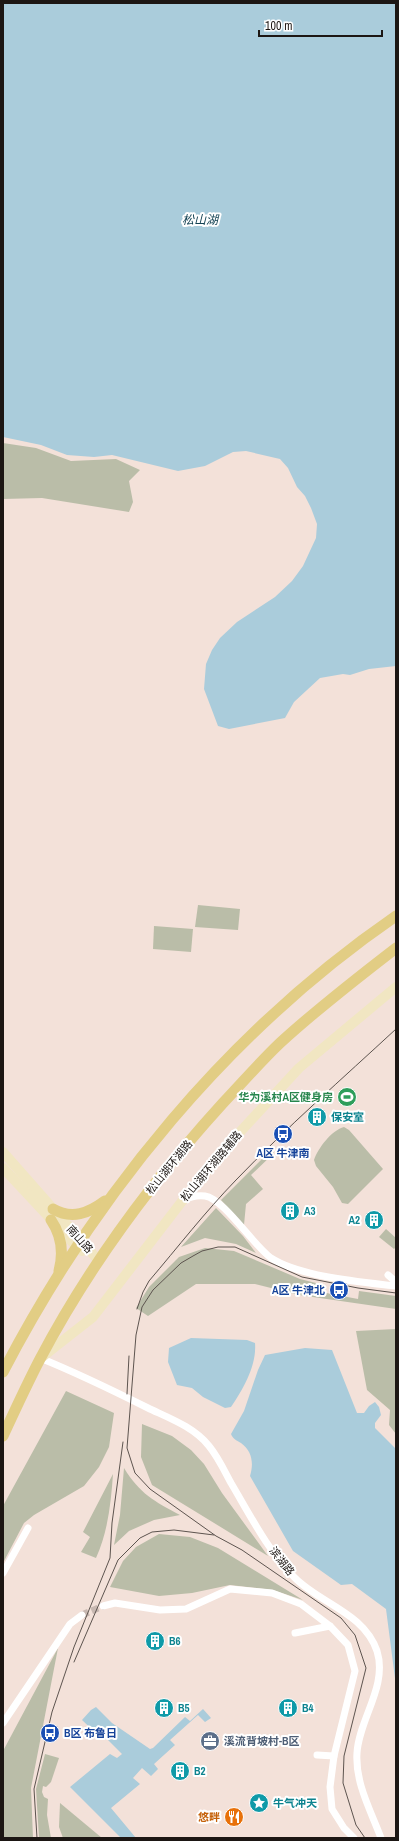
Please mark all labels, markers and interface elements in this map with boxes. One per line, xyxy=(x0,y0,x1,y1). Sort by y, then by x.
scale bar xyxy=(259,12,382,38)
text: 100 m xyxy=(265,18,292,34)
water label: 松山湖 xyxy=(182,212,220,228)
sports icon: 华为溪村A区健身房 xyxy=(336,1086,358,1108)
place label: 华为溪村A区健身房 xyxy=(238,1090,333,1104)
building icon: 保安室 xyxy=(306,1106,328,1128)
place label: 保安室 xyxy=(331,1110,364,1124)
bus stop icon: A区 牛津南 xyxy=(272,1123,294,1145)
street label: 松山湖环湖路辅路 xyxy=(177,1128,245,1204)
street label: 松山湖环湖路 xyxy=(143,1137,195,1197)
place label: A区 牛津南 xyxy=(256,1146,310,1160)
building icon: A3 xyxy=(279,1200,301,1222)
place label: A3 xyxy=(304,1204,316,1218)
building icon: A2 xyxy=(363,1209,385,1231)
place label: A2 xyxy=(348,1213,360,1227)
street label: 南山路 xyxy=(64,1222,96,1256)
bus stop icon: A区 牛津北 xyxy=(328,1279,350,1301)
place label: A区 牛津北 xyxy=(272,1283,325,1297)
street label: 滨湖路 xyxy=(266,1544,298,1578)
building icon: B6 xyxy=(144,1630,166,1652)
place label: B6 xyxy=(169,1634,181,1648)
building icon: B5 xyxy=(153,1697,175,1719)
building icon: B4 xyxy=(277,1697,299,1719)
place label: B5 xyxy=(178,1701,190,1715)
place label: B4 xyxy=(302,1701,314,1715)
bus stop icon: B区 布鲁日 xyxy=(39,1722,61,1744)
place label: B区 布鲁日 xyxy=(64,1726,117,1740)
office icon: 溪流背坡村-B区 xyxy=(199,1730,221,1752)
place label: 溪流背坡村-B区 xyxy=(224,1734,300,1748)
building icon: B2 xyxy=(169,1760,191,1782)
place label: B2 xyxy=(194,1764,206,1778)
place icon: 牛气冲天 xyxy=(248,1792,270,1814)
place label: 牛气冲天 xyxy=(273,1796,317,1810)
restaurant icon: 悠畔 xyxy=(223,1806,245,1828)
place label: 悠畔 xyxy=(198,1810,220,1824)

